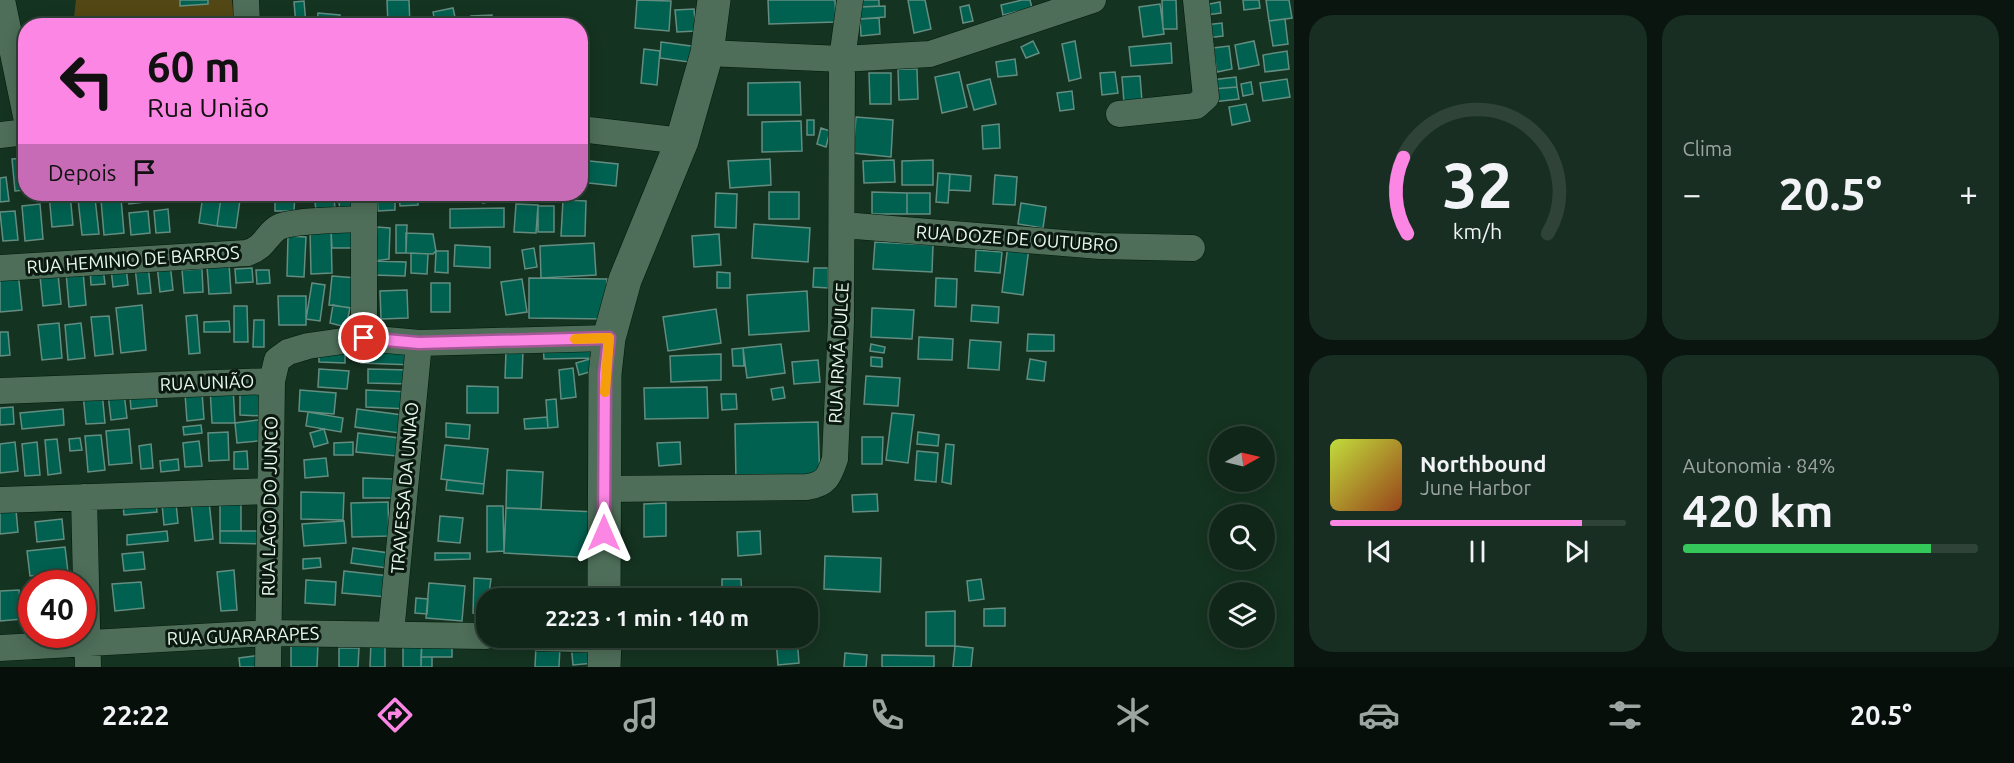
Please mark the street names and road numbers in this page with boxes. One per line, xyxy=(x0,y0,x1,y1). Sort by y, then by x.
street label: RUA DOZE DE OUTUBRO xyxy=(915,221,1119,255)
street label: RUA HEMINIO DE BARROS xyxy=(26,242,240,276)
street label: RUA IRMÃ DULCE xyxy=(823,282,852,424)
street label: RUA UNIÃO xyxy=(159,369,255,394)
street label: TRAVESSA DA UNIAO xyxy=(387,401,421,575)
street label: RUA LAGO DO JUNCO xyxy=(257,416,281,596)
street label: RUA GUARARAPES xyxy=(166,622,319,648)

